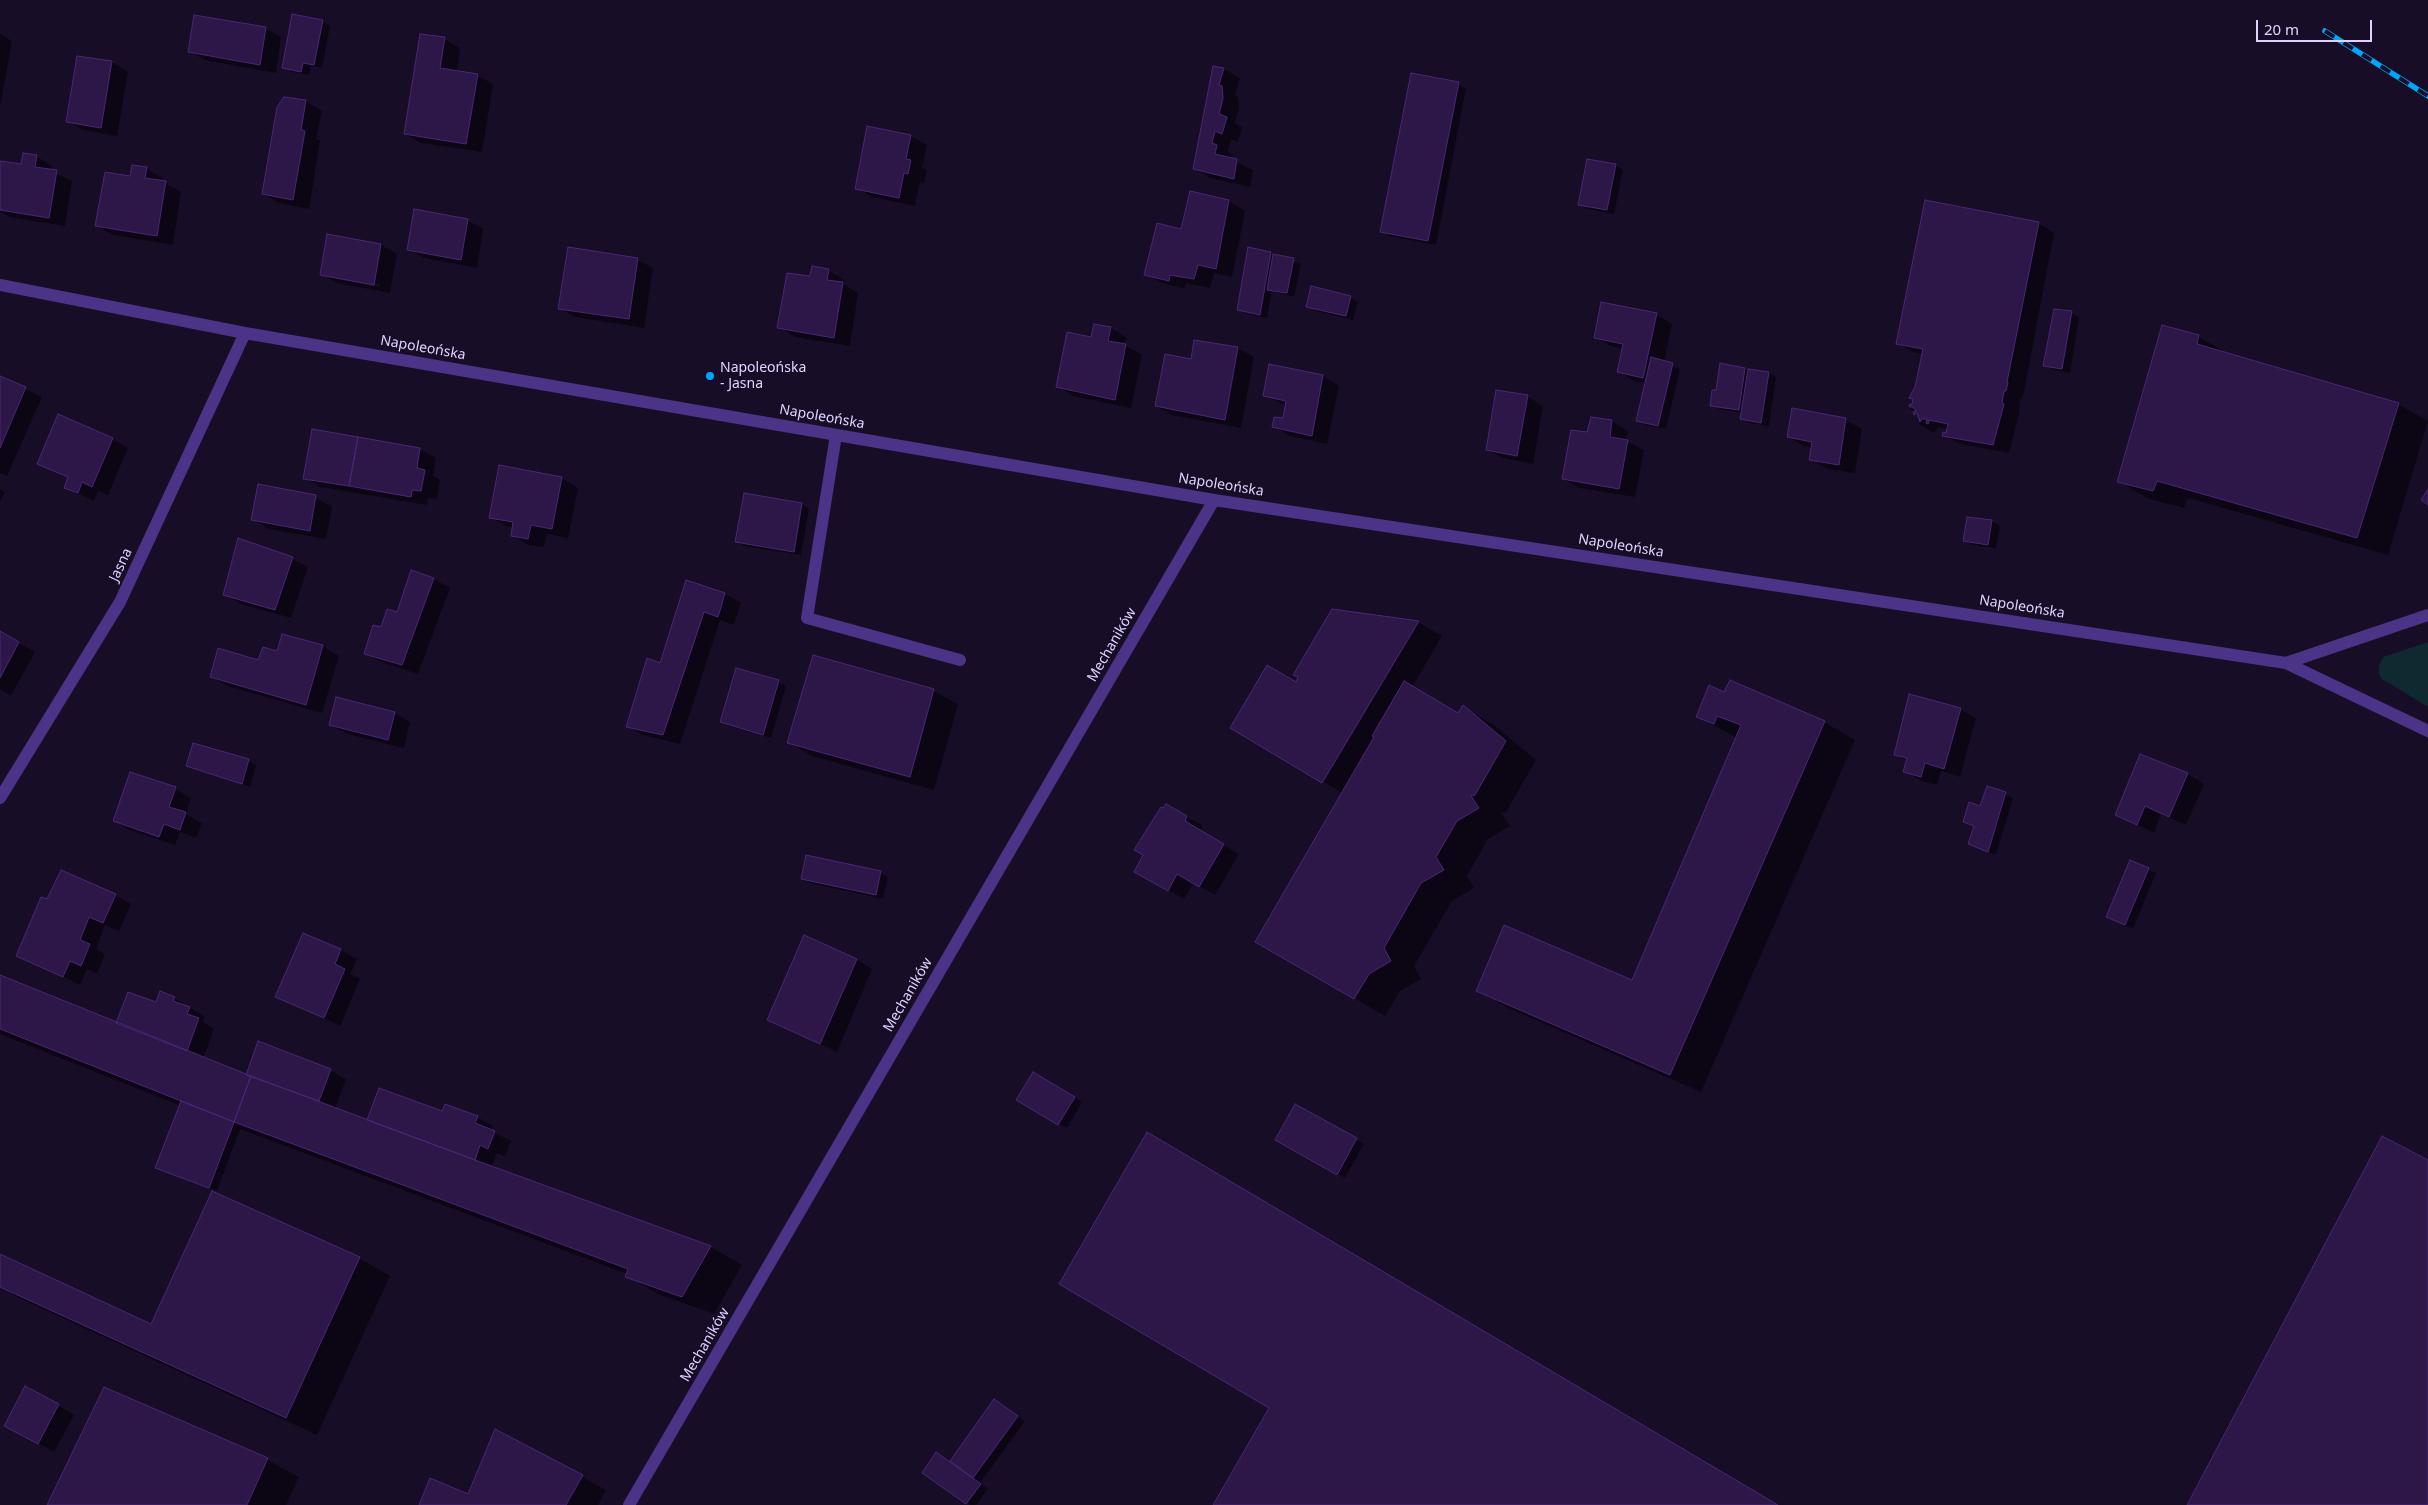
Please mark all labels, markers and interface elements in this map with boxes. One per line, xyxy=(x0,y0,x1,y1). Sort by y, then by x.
scale bar xyxy=(2258,10,2374,42)
text: 20 m xyxy=(2264,19,2299,39)
street label: Napoleońska xyxy=(379,332,467,364)
place label: Napoleońska - Jasna xyxy=(720,360,806,392)
marker: Napoleońska - Jasna xyxy=(704,370,716,382)
street label: Napoleońska xyxy=(778,401,866,433)
street label: Napoleońska xyxy=(1177,470,1265,500)
street label: Napoleońska xyxy=(1577,531,1665,561)
street label: Jasna xyxy=(106,546,136,584)
street label: Napoleońska xyxy=(1978,592,2066,622)
street label: Mechaników xyxy=(1084,605,1140,685)
street label: Mechaników xyxy=(880,955,936,1035)
street label: Mechaników xyxy=(677,1305,733,1385)

